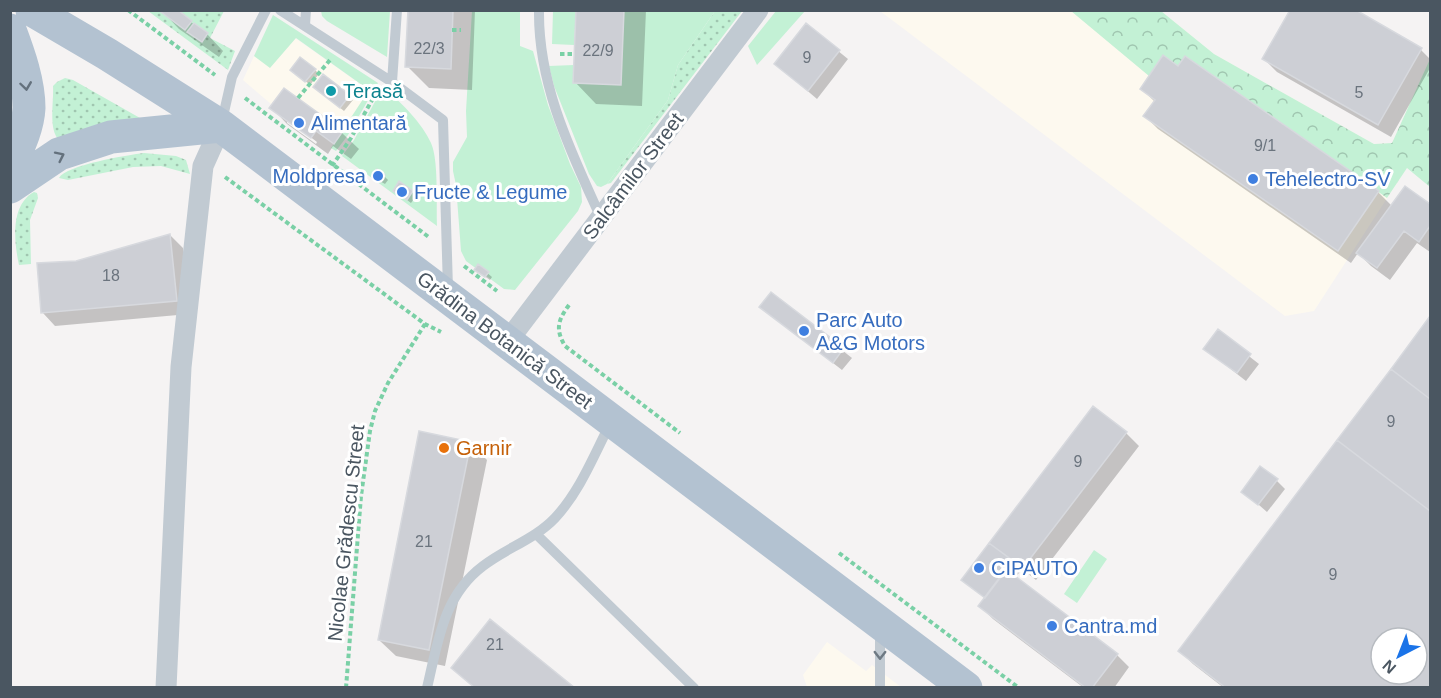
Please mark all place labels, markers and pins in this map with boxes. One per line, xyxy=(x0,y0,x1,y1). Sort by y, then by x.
place label: Terasă xyxy=(343,80,404,102)
marker: Terasă xyxy=(324,84,338,98)
place label: Alimentară xyxy=(311,112,407,134)
marker: Alimentară xyxy=(292,116,306,130)
place label: Moldpresa xyxy=(273,165,367,187)
place label: Tehelectro-SV xyxy=(1265,168,1391,190)
marker: Moldpresa xyxy=(371,169,385,183)
marker: Tehelectro-SV xyxy=(1246,172,1260,186)
place label: Fructe & Legume xyxy=(414,181,567,203)
marker: Fructe & Legume xyxy=(395,185,409,199)
place label: Parc Auto A&G Motors xyxy=(816,309,925,354)
marker: Parc Auto A&G Motors xyxy=(797,324,811,338)
place label: Garnir xyxy=(456,437,512,459)
marker: Garnir xyxy=(437,441,451,455)
place label: CIPAUTO xyxy=(991,557,1078,579)
marker: CIPAUTO xyxy=(972,561,986,575)
place label: Cantra.md xyxy=(1064,615,1157,637)
marker: Cantra.md xyxy=(1045,619,1059,633)

